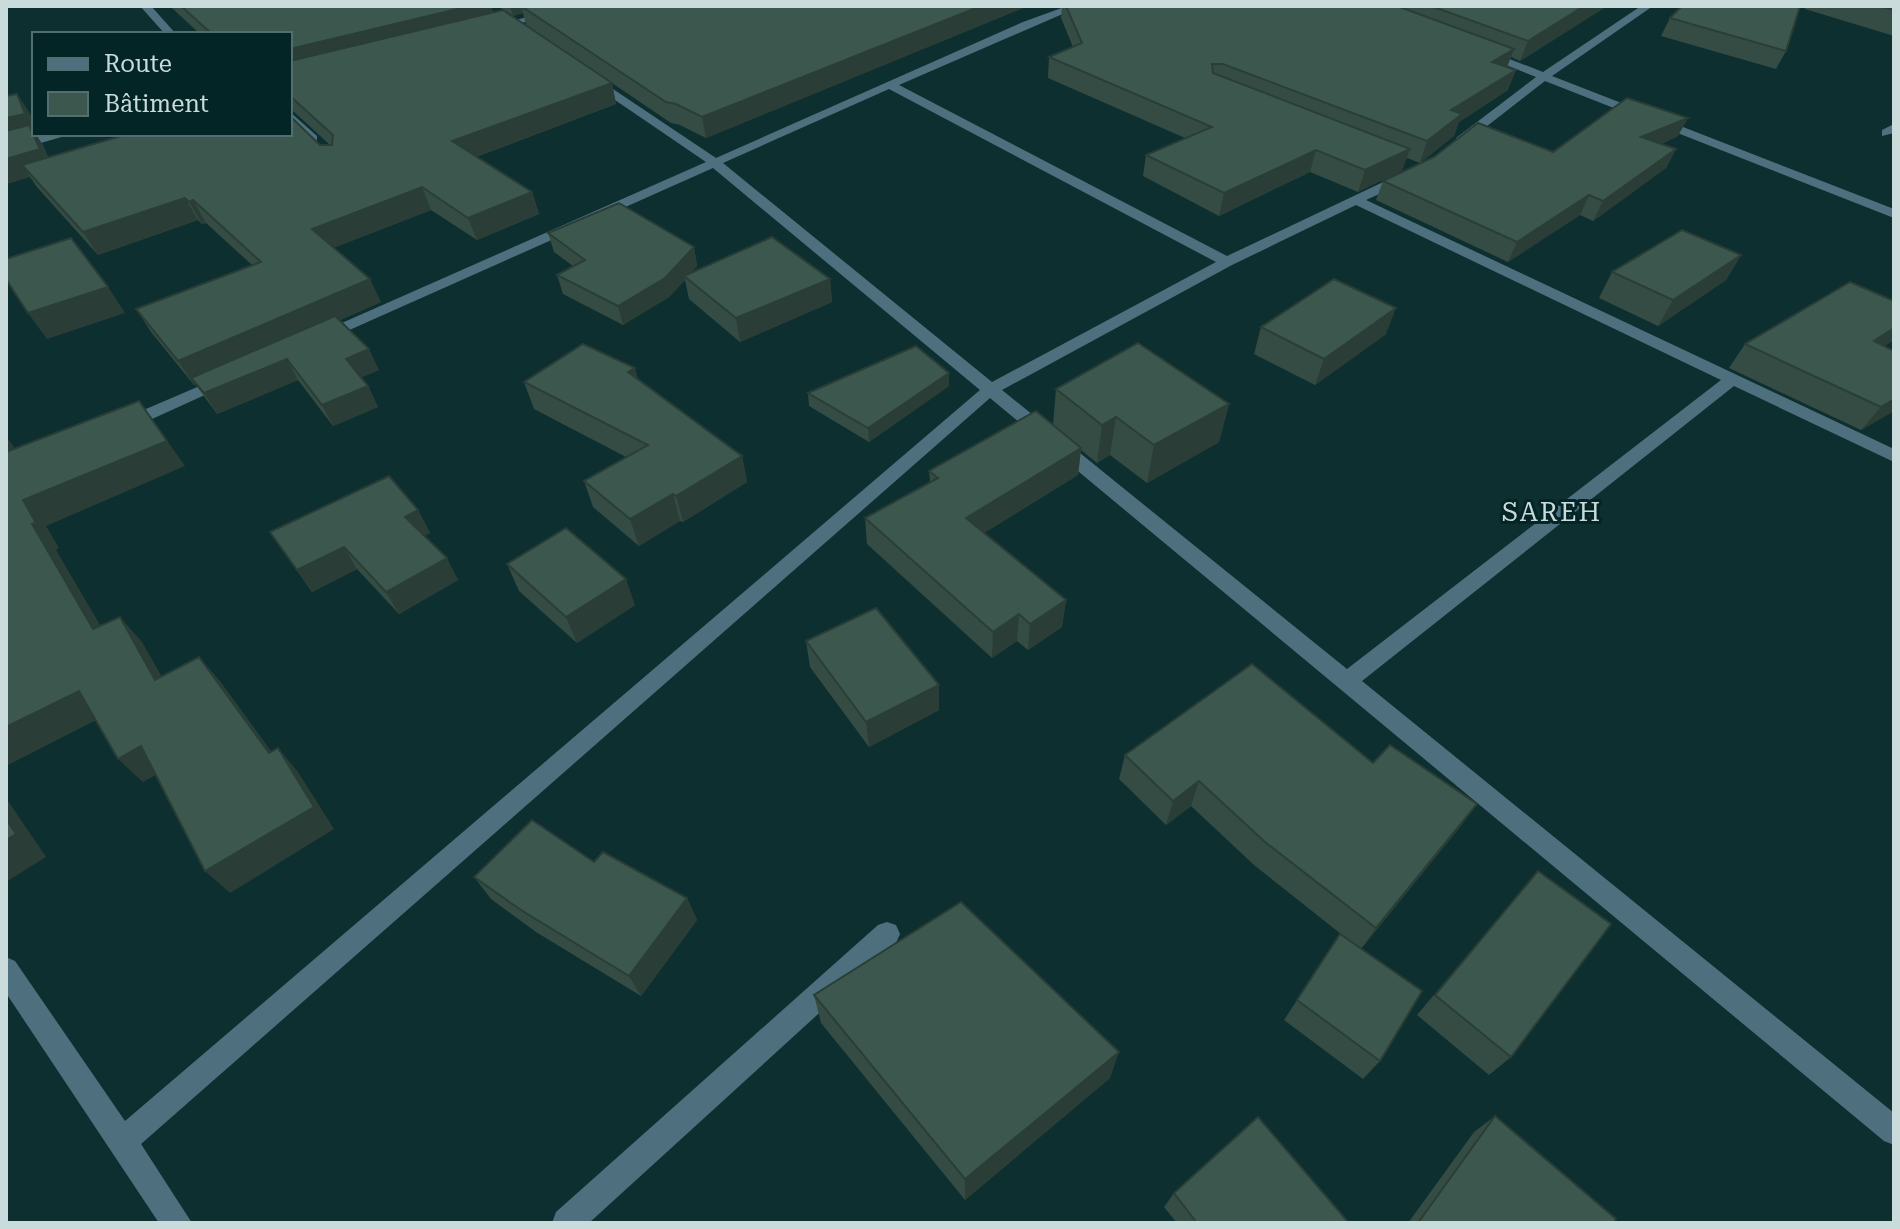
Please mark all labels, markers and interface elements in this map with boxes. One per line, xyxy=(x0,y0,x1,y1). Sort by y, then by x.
legend xyxy=(32,32,292,136)
text: Route xyxy=(104,50,172,78)
text: Bâtiment xyxy=(104,90,209,118)
district label: SAREH xyxy=(1502,497,1602,527)

